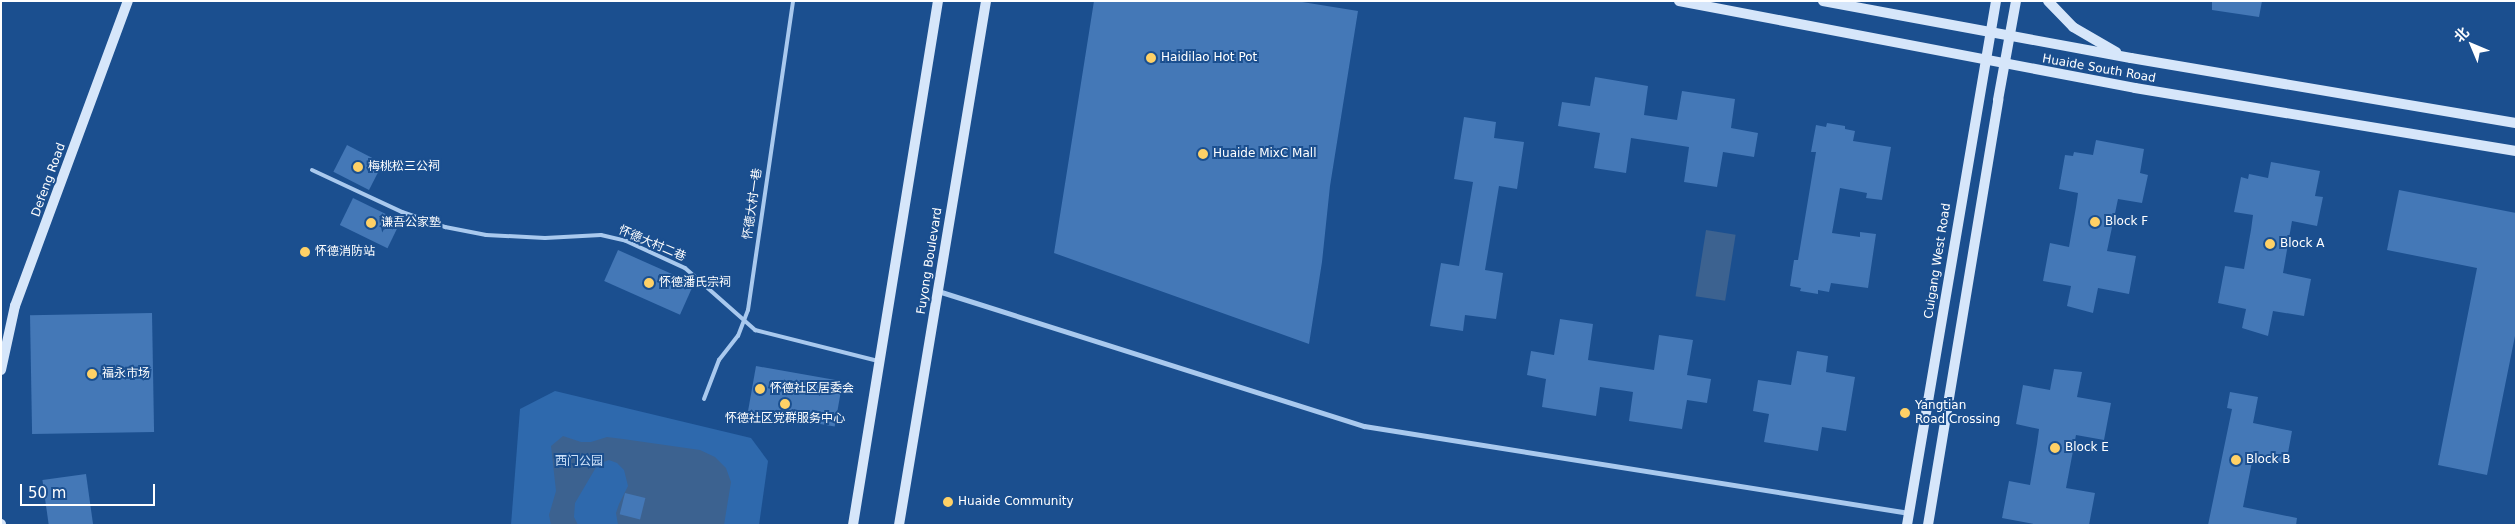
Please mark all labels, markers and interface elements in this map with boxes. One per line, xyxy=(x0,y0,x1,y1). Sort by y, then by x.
north arrow xyxy=(2447,20,2497,70)
text: 北 xyxy=(2451,24,2472,45)
place label: Haidilao Hot Pot xyxy=(1161,51,1257,65)
marker: Haidilao Hot Pot xyxy=(1145,52,1157,64)
street label: Huaide South Road xyxy=(2041,52,2157,86)
street label: Defeng Road xyxy=(29,141,69,219)
place label: Huaide MixC Mall xyxy=(1213,147,1316,161)
marker: Huaide MixC Mall xyxy=(1197,148,1209,160)
place label: 梅桃松三公祠 xyxy=(368,160,440,174)
marker: 梅桃松三公祠 xyxy=(352,161,364,173)
street label: 怀德大村一巷 xyxy=(741,167,765,241)
street label: Cuigang West Road xyxy=(1922,202,1954,320)
street label: Fuyong Boulevard xyxy=(914,207,946,315)
place label: Block F xyxy=(2105,215,2148,229)
place label: 谦吾公家塾 xyxy=(381,216,441,230)
marker: Block F xyxy=(2089,216,2101,228)
marker: 谦吾公家塾 xyxy=(365,217,377,229)
street label: 怀德大村二巷 xyxy=(616,223,688,265)
place label: Block A xyxy=(2280,237,2324,251)
marker: Block A xyxy=(2264,238,2276,250)
place label: 怀德消防站 xyxy=(315,245,375,259)
marker: 怀德消防站 xyxy=(299,246,311,258)
place label: 怀德潘氏宗祠 xyxy=(659,276,731,290)
marker: 怀德潘氏宗祠 xyxy=(643,277,655,289)
place label: 福永市场 xyxy=(102,367,150,381)
marker: 福永市场 xyxy=(86,368,98,380)
place label: 怀德社区居委会 xyxy=(770,382,854,396)
marker: 怀德社区居委会 xyxy=(754,383,766,395)
marker: 怀德社区党群服务中心 xyxy=(779,398,791,410)
place label: Yangtian Road Crossing xyxy=(1915,399,2000,427)
marker: Yangtian Road Crossing xyxy=(1899,407,1911,419)
place label: 怀德社区党群服务中心 xyxy=(725,412,845,426)
place label: Block E xyxy=(2065,441,2109,455)
marker: Block E xyxy=(2049,442,2061,454)
place label: Block B xyxy=(2246,453,2291,467)
marker: Block B xyxy=(2230,454,2242,466)
park label: 西门公园 xyxy=(555,455,603,469)
scale bar xyxy=(22,474,158,506)
text: 50 m xyxy=(28,484,66,502)
place label: Huaide Community xyxy=(958,495,1074,509)
marker: Huaide Community xyxy=(942,496,954,508)

